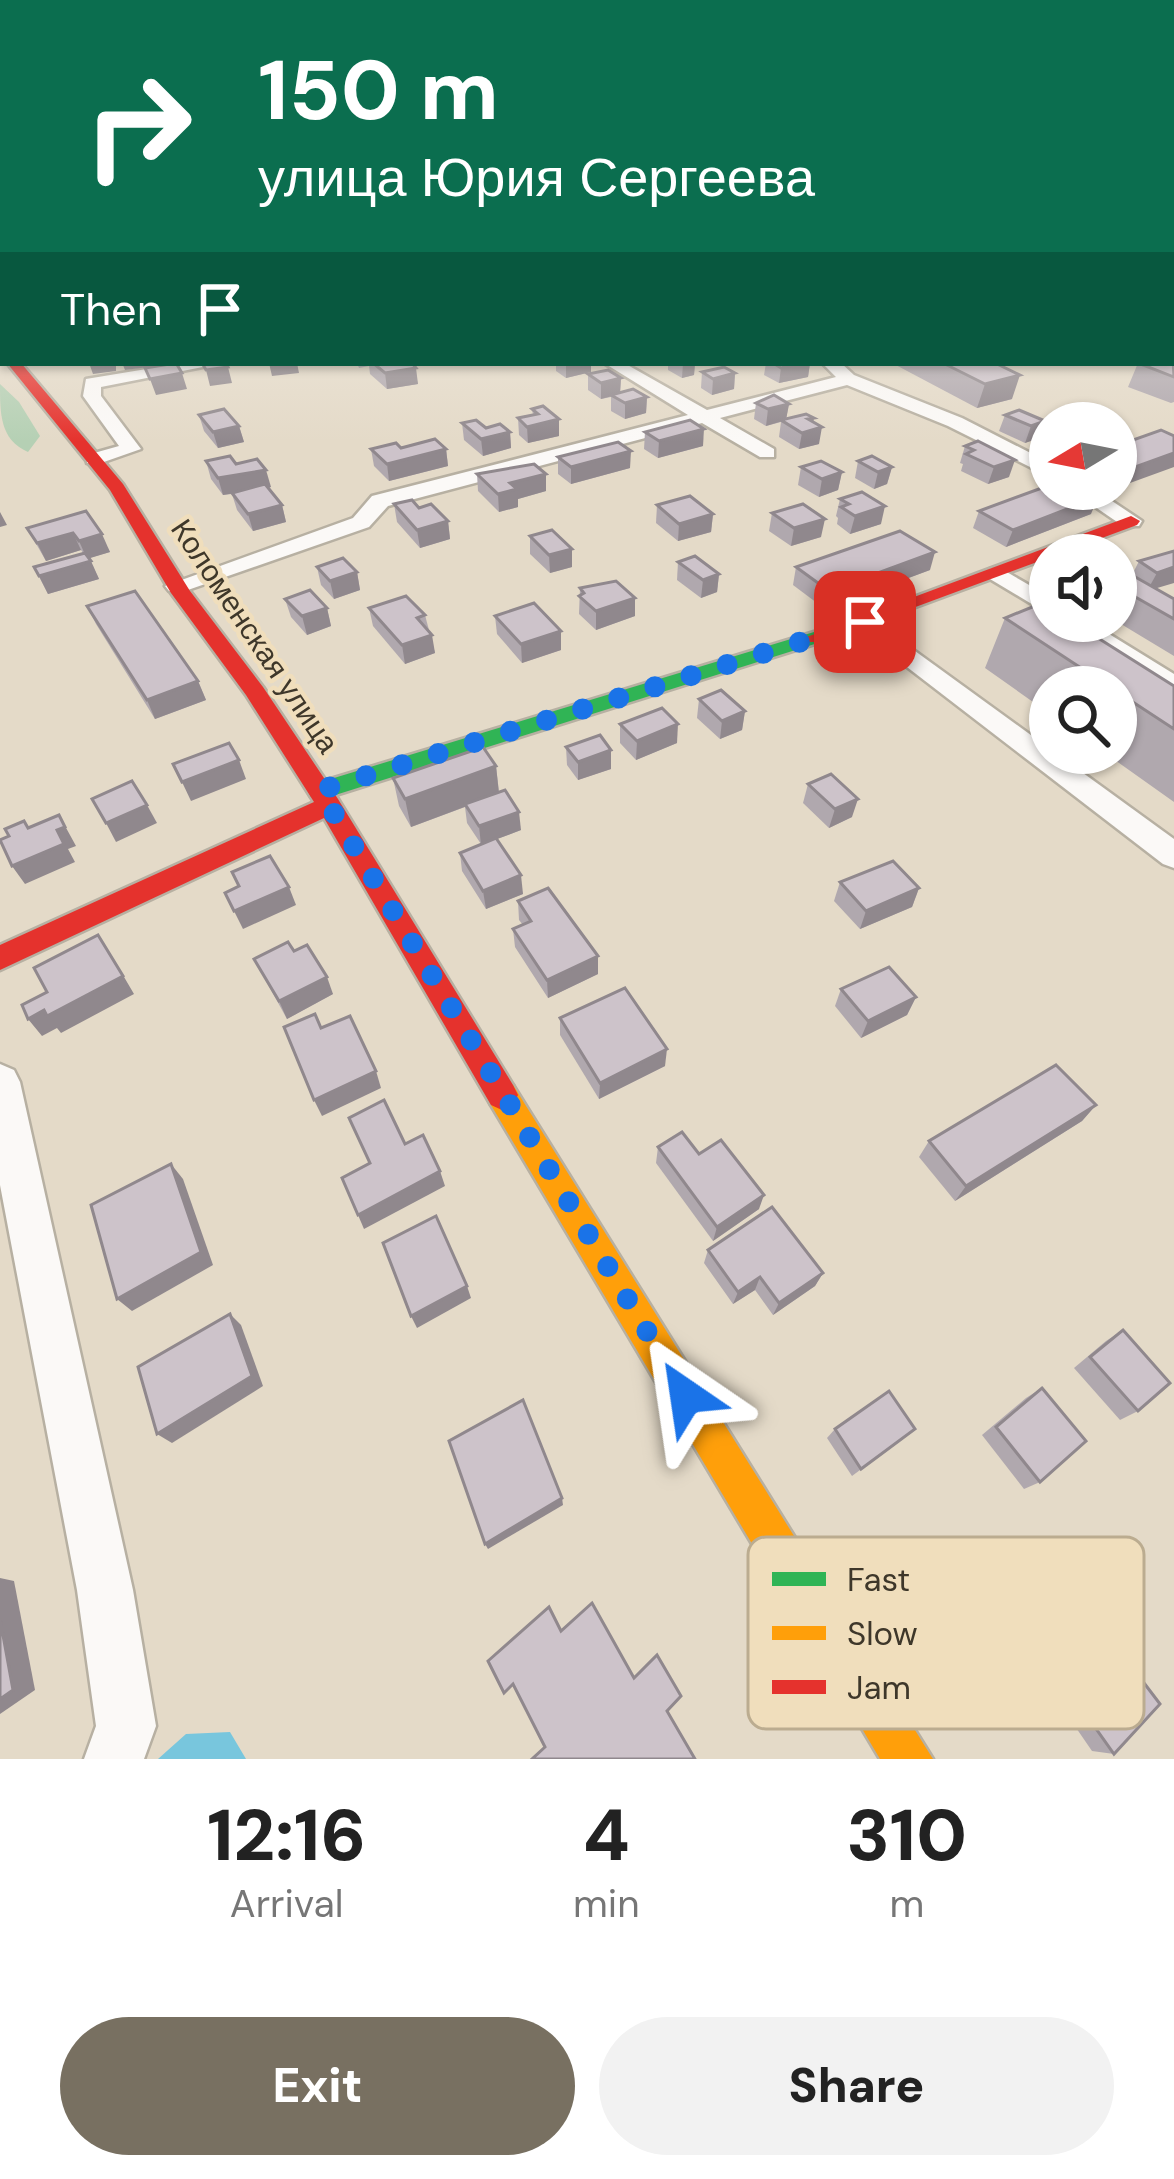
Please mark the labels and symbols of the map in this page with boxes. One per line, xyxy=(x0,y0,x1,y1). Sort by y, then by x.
north arrow xyxy=(1029,402,1137,510)
street label: Коломенская улица xyxy=(162,511,348,761)
pin xyxy=(814,571,916,673)
position arrow xyxy=(623,1333,749,1459)
legend xyxy=(748,1537,1144,1729)
text: Fast xyxy=(847,1558,910,1601)
text: Slow xyxy=(847,1612,918,1655)
text: Jam xyxy=(847,1666,911,1709)

